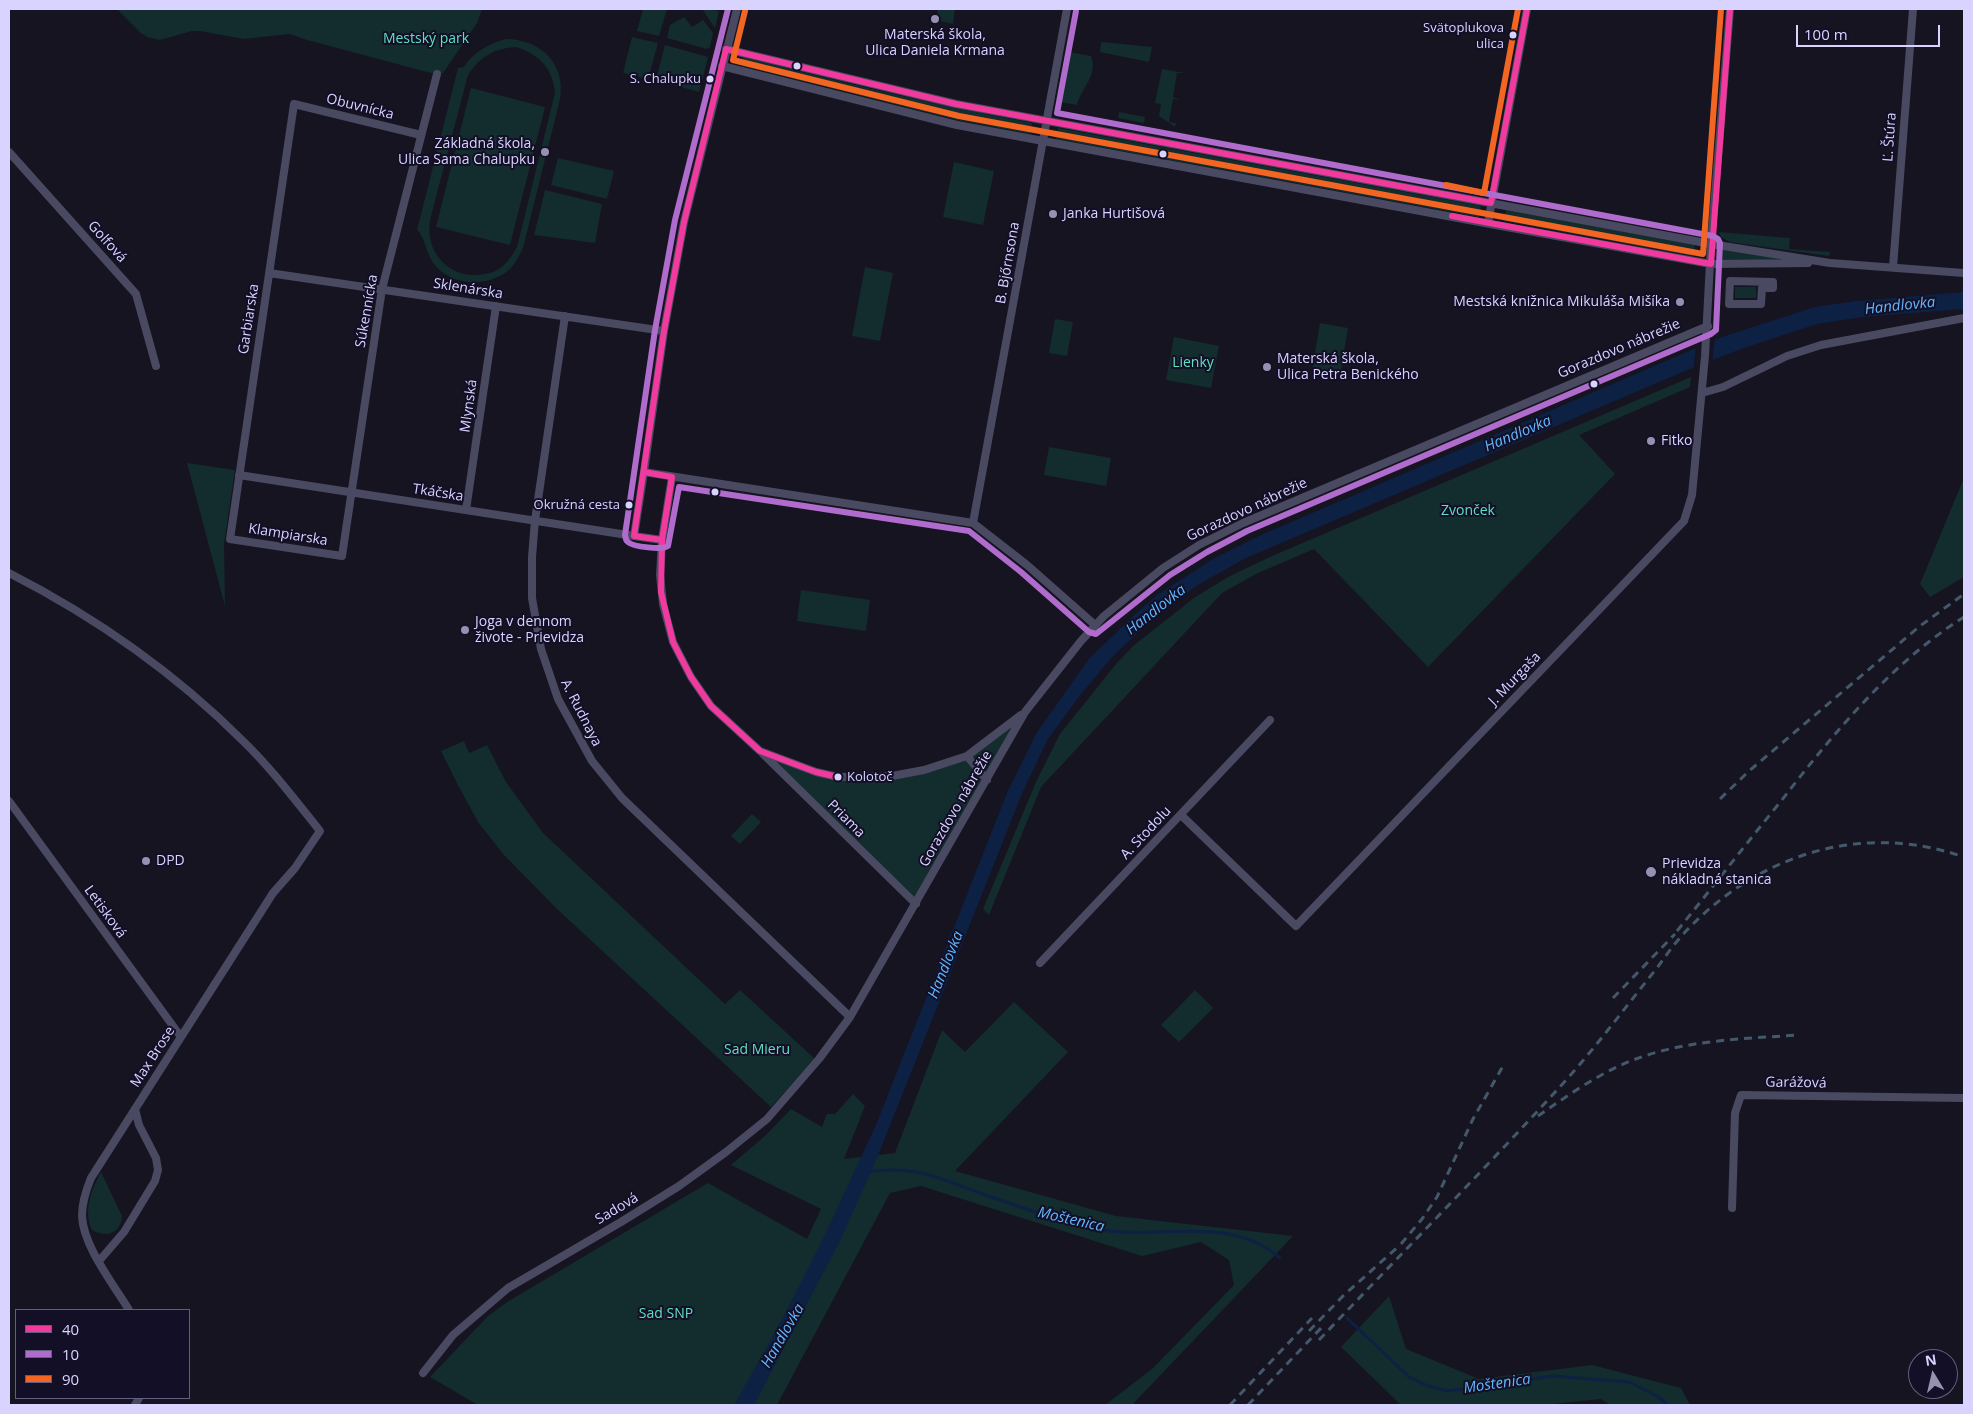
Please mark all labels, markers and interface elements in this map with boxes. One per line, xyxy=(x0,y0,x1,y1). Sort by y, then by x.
marker: Materská škola, Ulica Daniela Krmana xyxy=(929,13,941,25)
scale bar xyxy=(1798,15,1942,47)
place label: Svätoplukova ulica xyxy=(1423,20,1504,51)
text: 100 m xyxy=(1804,24,1848,44)
place label: Materská škola, Ulica Daniela Krmana xyxy=(865,27,1005,59)
marker: Svätoplukova ulica xyxy=(1508,30,1518,40)
park label: Mestský park xyxy=(383,31,469,47)
unlabelled marker xyxy=(792,61,802,71)
place label: S. Chalupku xyxy=(630,71,701,87)
marker: S. Chalupku xyxy=(705,74,715,84)
street label: Obuvnícka xyxy=(324,91,396,123)
street label: Ľ. Štúra xyxy=(1880,112,1900,162)
place label: Základná škola, Ulica Sama Chalupku xyxy=(398,136,535,168)
marker: Základná škola, Ulica Sama Chalupku xyxy=(539,146,551,158)
unlabelled marker xyxy=(1158,149,1168,159)
place label: Janka Hurtišová xyxy=(1063,206,1165,222)
marker: Janka Hurtišová xyxy=(1047,208,1059,220)
street label: Golfová xyxy=(84,218,130,266)
street label: B. Bjőrnsona xyxy=(993,221,1023,305)
street label: Súkennícka xyxy=(352,273,382,349)
street label: Sklenárska xyxy=(432,275,504,303)
street label: Garbiarska xyxy=(235,283,263,355)
water label: Handlovka xyxy=(1864,293,1936,319)
place label: Mestská knižnica Mikuláša Mišíka xyxy=(1453,294,1670,310)
marker: Mestská knižnica Mikuláša Mišíka xyxy=(1674,296,1686,308)
street label: Gorazdovo nábrežie xyxy=(1555,316,1683,382)
place label: Materská škola, Ulica Petra Benického xyxy=(1277,351,1419,384)
park label: Lienky xyxy=(1172,355,1214,371)
marker: Materská škola, Ulica Petra Benického xyxy=(1261,361,1273,373)
street label: Mlynská xyxy=(457,378,481,434)
unlabelled marker xyxy=(1589,379,1599,389)
water label: Handlovka xyxy=(1482,412,1554,456)
place label: Fitko xyxy=(1661,433,1693,449)
marker: Fitko xyxy=(1645,435,1657,447)
street label: Gorazdovo nábrežie xyxy=(1184,475,1310,545)
street label: Tkáčska xyxy=(411,481,465,505)
unlabelled marker xyxy=(710,487,720,497)
place label: Okružná cesta xyxy=(534,497,620,513)
marker: Okružná cesta xyxy=(624,500,634,510)
park label: Zvonček xyxy=(1441,503,1495,519)
street label: Klampiarska xyxy=(247,520,329,550)
water label: Handlovka xyxy=(1123,581,1189,639)
place label: Joga v dennom živote - Prievidza xyxy=(475,614,584,646)
marker: Joga v dennom živote - Prievidza xyxy=(459,624,471,636)
street label: J. Murgaša xyxy=(1485,649,1545,709)
street label: A. Rudnaya xyxy=(557,677,605,749)
street label: Gorazdovo nábrežie xyxy=(916,748,996,870)
place label: Kolotoč xyxy=(847,769,893,785)
marker: Kolotoč xyxy=(833,772,843,782)
street label: Priama xyxy=(824,797,868,841)
street label: A. Stodolu xyxy=(1117,803,1175,863)
place label: DPD xyxy=(156,853,185,869)
marker: DPD xyxy=(140,855,152,867)
place label: Prievidza nákladná stanica xyxy=(1662,856,1772,889)
marker: Prievidza nákladná stanica xyxy=(1644,865,1658,879)
street label: Letisková xyxy=(80,882,130,942)
water label: Handlovka xyxy=(924,929,968,1001)
street label: Max Brose xyxy=(127,1023,179,1091)
park label: Sad Mieru xyxy=(724,1042,790,1058)
street label: Garážová xyxy=(1765,1074,1827,1092)
street label: Sadová xyxy=(592,1190,642,1228)
water label: Moštenica xyxy=(1036,1204,1106,1236)
water label: Handlovka xyxy=(757,1301,809,1371)
park label: Sad SNP xyxy=(639,1306,693,1322)
legend xyxy=(15,1309,190,1399)
text: 40 xyxy=(62,1319,79,1339)
text: 10 xyxy=(62,1344,79,1364)
north arrow xyxy=(1908,1349,1958,1399)
text: N xyxy=(1924,1349,1938,1370)
text: 90 xyxy=(62,1369,79,1389)
water label: Moštenica xyxy=(1462,1370,1532,1398)

